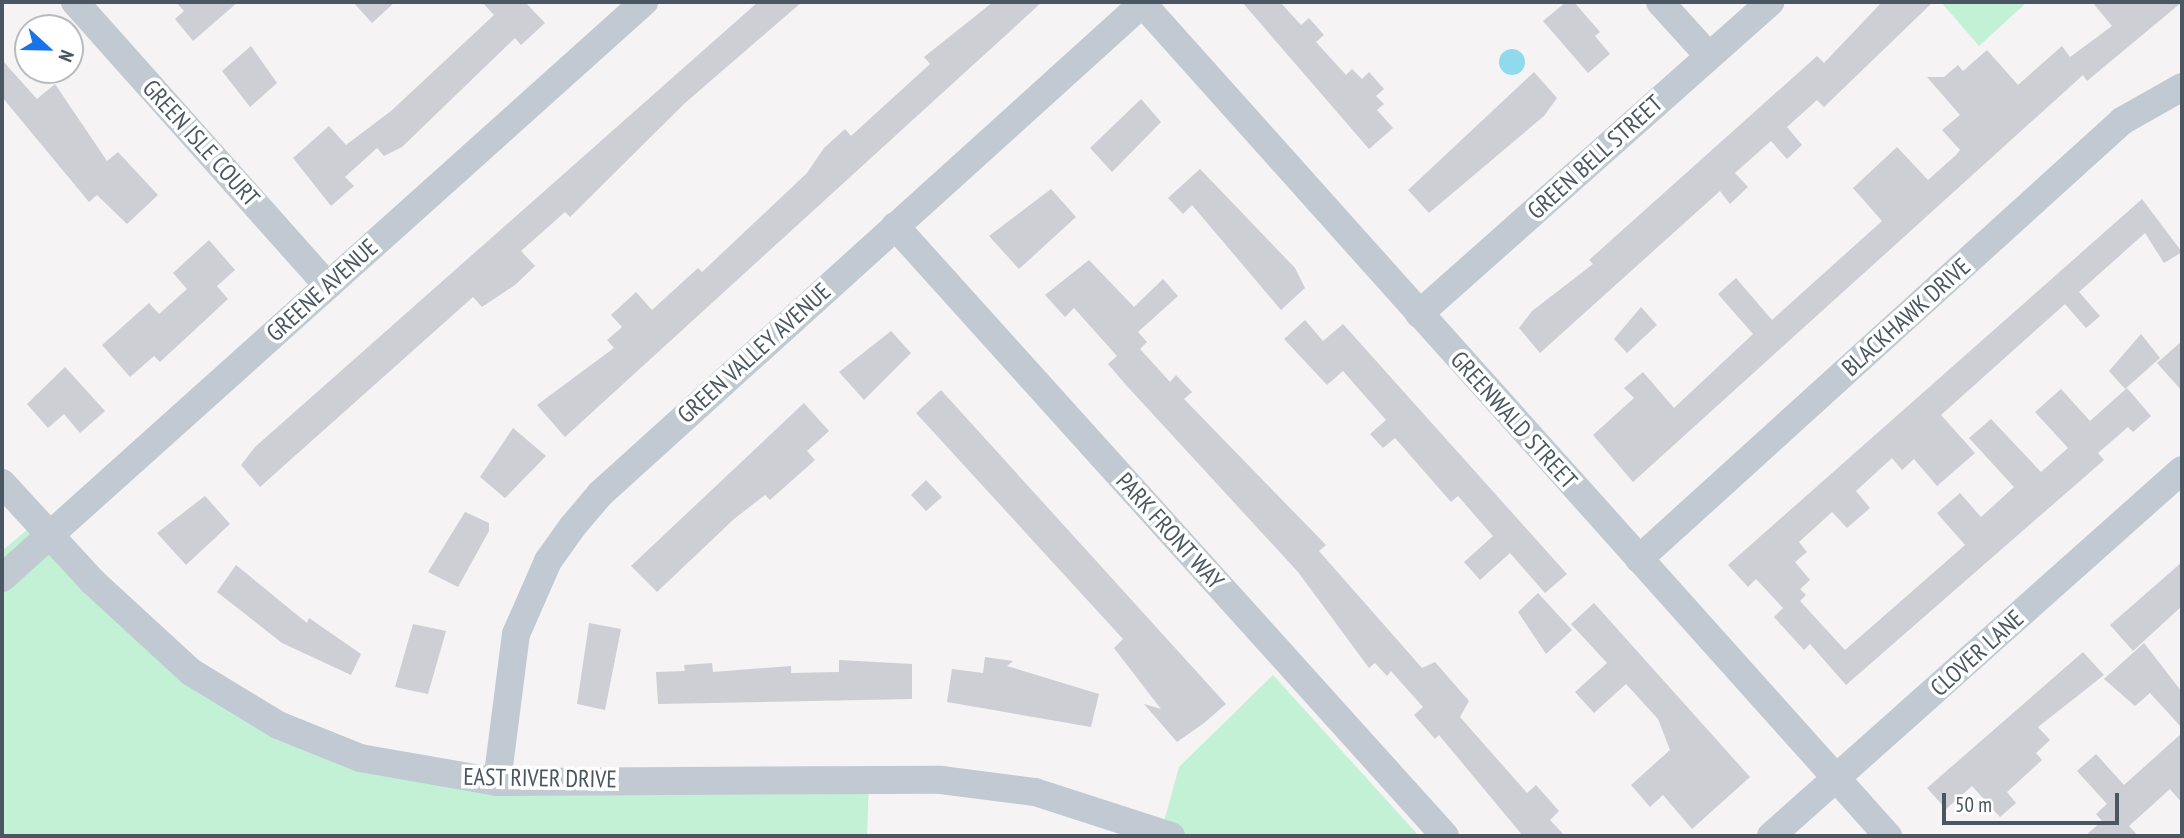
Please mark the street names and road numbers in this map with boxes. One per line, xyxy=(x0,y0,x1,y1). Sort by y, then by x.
street label: GREEN ISLE COURT xyxy=(137,74,265,212)
street label: GREEN BELL STREET xyxy=(1521,89,1669,225)
street label: GREENE AVENUE xyxy=(260,233,384,347)
street label: BLACKHAWK DRIVE xyxy=(1836,252,1976,382)
street label: GREEN VALLEY AVENUE xyxy=(671,276,837,430)
street label: GREENWALD STREET xyxy=(1445,345,1583,495)
street label: PARK FRONT WAY xyxy=(1110,466,1230,596)
street label: CLOVER LANE xyxy=(1925,604,2029,702)
street label: EAST RIVER DRIVE xyxy=(463,762,617,794)

